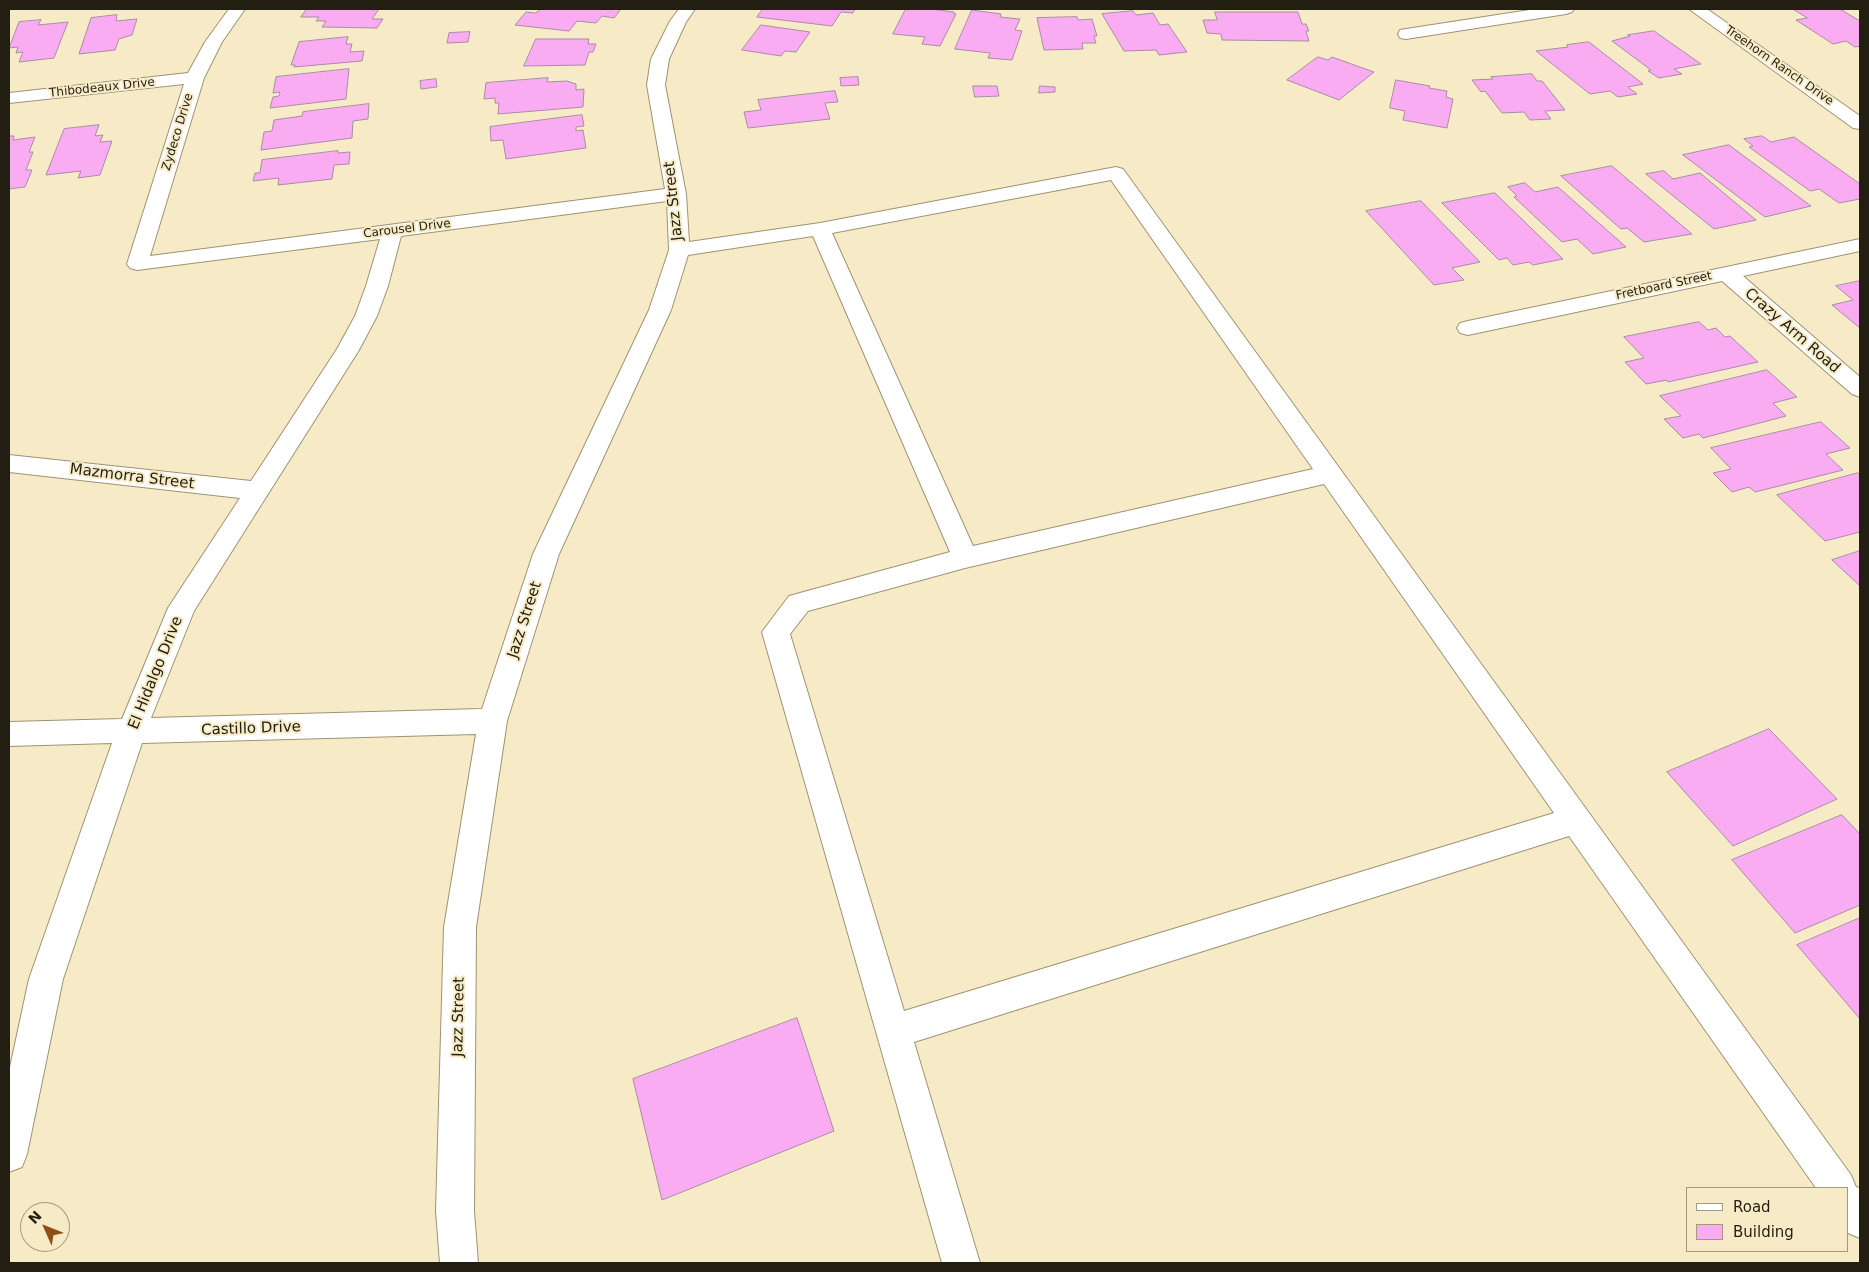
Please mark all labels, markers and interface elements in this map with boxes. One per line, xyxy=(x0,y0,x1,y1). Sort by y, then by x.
street label: Treehorn Ranch Drive xyxy=(1722,23,1836,109)
street label: Thibodeaux Drive xyxy=(48,75,156,101)
street label: Zydeco Drive xyxy=(159,92,197,172)
street label: Jazz Street xyxy=(661,160,687,242)
street label: Carousel Drive xyxy=(362,216,452,242)
street label: Fretboard Street xyxy=(1615,269,1713,303)
street label: Crazy Arm Road xyxy=(1741,285,1843,377)
street label: Mazmorra Street xyxy=(69,460,195,494)
street label: Jazz Street xyxy=(504,579,546,661)
street label: El Hidalgo Drive xyxy=(125,614,187,732)
street label: Castillo Drive xyxy=(201,718,301,740)
street label: Jazz Street xyxy=(449,977,469,1057)
legend xyxy=(1686,1187,1849,1252)
text: Road xyxy=(1733,1198,1771,1216)
north arrow xyxy=(20,1202,70,1252)
text: N xyxy=(25,1208,45,1227)
text: Building xyxy=(1733,1223,1794,1241)

